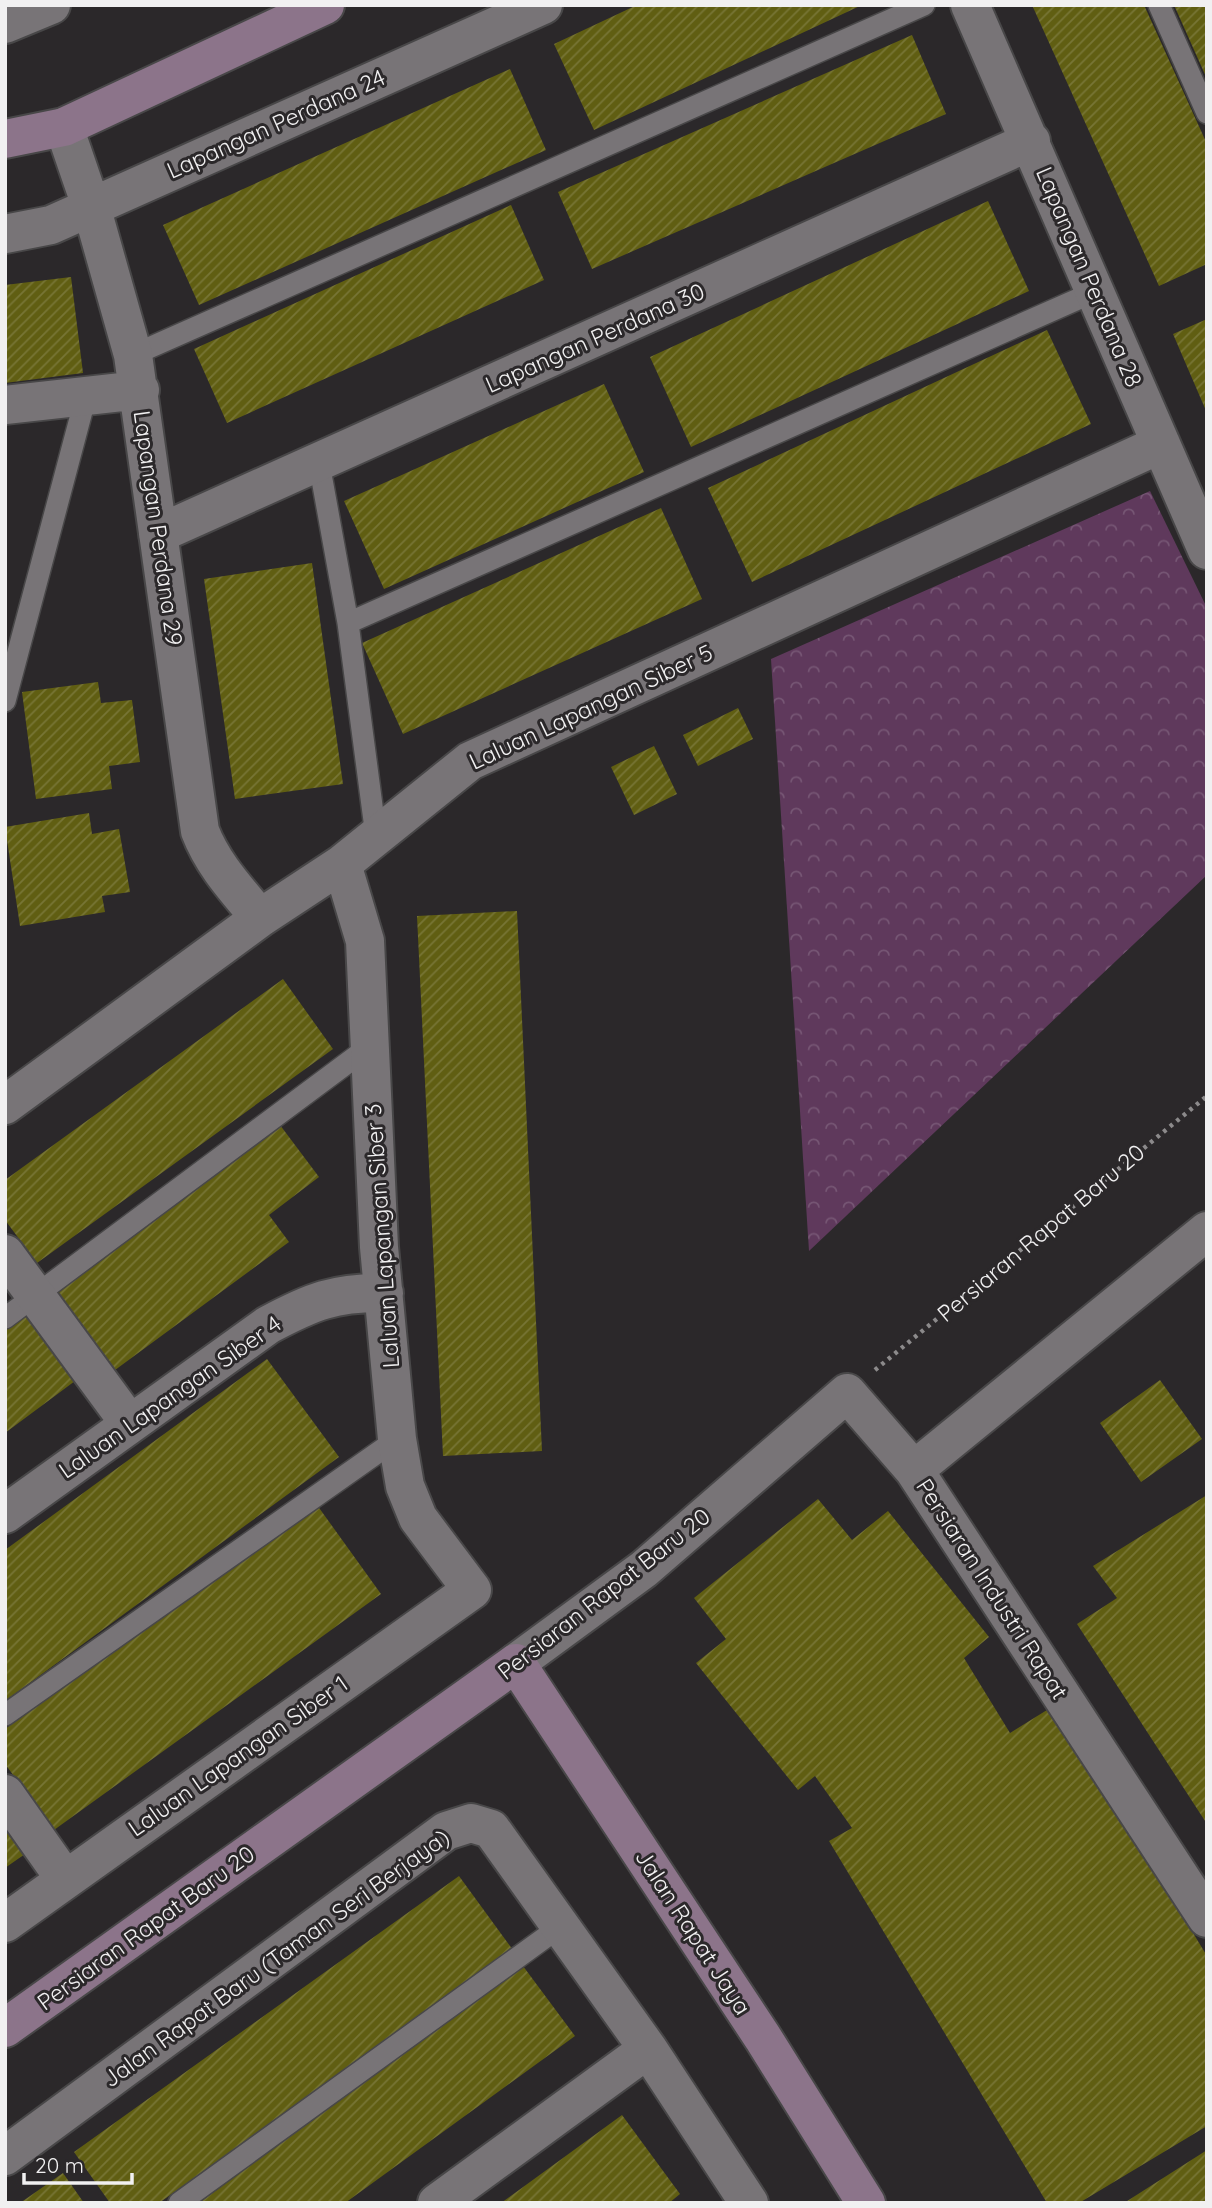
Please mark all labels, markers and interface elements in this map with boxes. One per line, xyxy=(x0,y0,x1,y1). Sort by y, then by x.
street label: Lapangan Perdana 24 xyxy=(162,62,389,185)
street label: Lapangan Perdana 28 xyxy=(1030,162,1149,391)
street label: Lapangan Perdana 30 xyxy=(481,276,709,399)
street label: Lapangan Perdana 29 xyxy=(128,409,189,647)
street label: Laluan Lapangan Siber 5 xyxy=(464,637,717,776)
street label: Laluan Lapangan Siber 3 xyxy=(358,1103,405,1369)
street label: Persiaran Rapat Baru 20 xyxy=(931,1137,1150,1328)
street label: Laluan Lapangan Siber 4 xyxy=(53,1309,287,1484)
street label: Persiaran Industri Rapat xyxy=(910,1473,1075,1705)
street label: Persiaran Rapat Baru 20 xyxy=(492,1502,716,1686)
street label: Laluan Lapangan Siber 1 xyxy=(122,1669,353,1842)
street label: Jalan Rapat Baru (Taman Seri Berjaya) xyxy=(97,1822,455,2093)
street label: Persiaran Rapat Baru 20 xyxy=(31,1839,260,2016)
street label: Jalan Rapat Jaya xyxy=(629,1844,758,2020)
scale bar xyxy=(24,2142,133,2186)
text: 20 m xyxy=(35,2152,84,2178)

